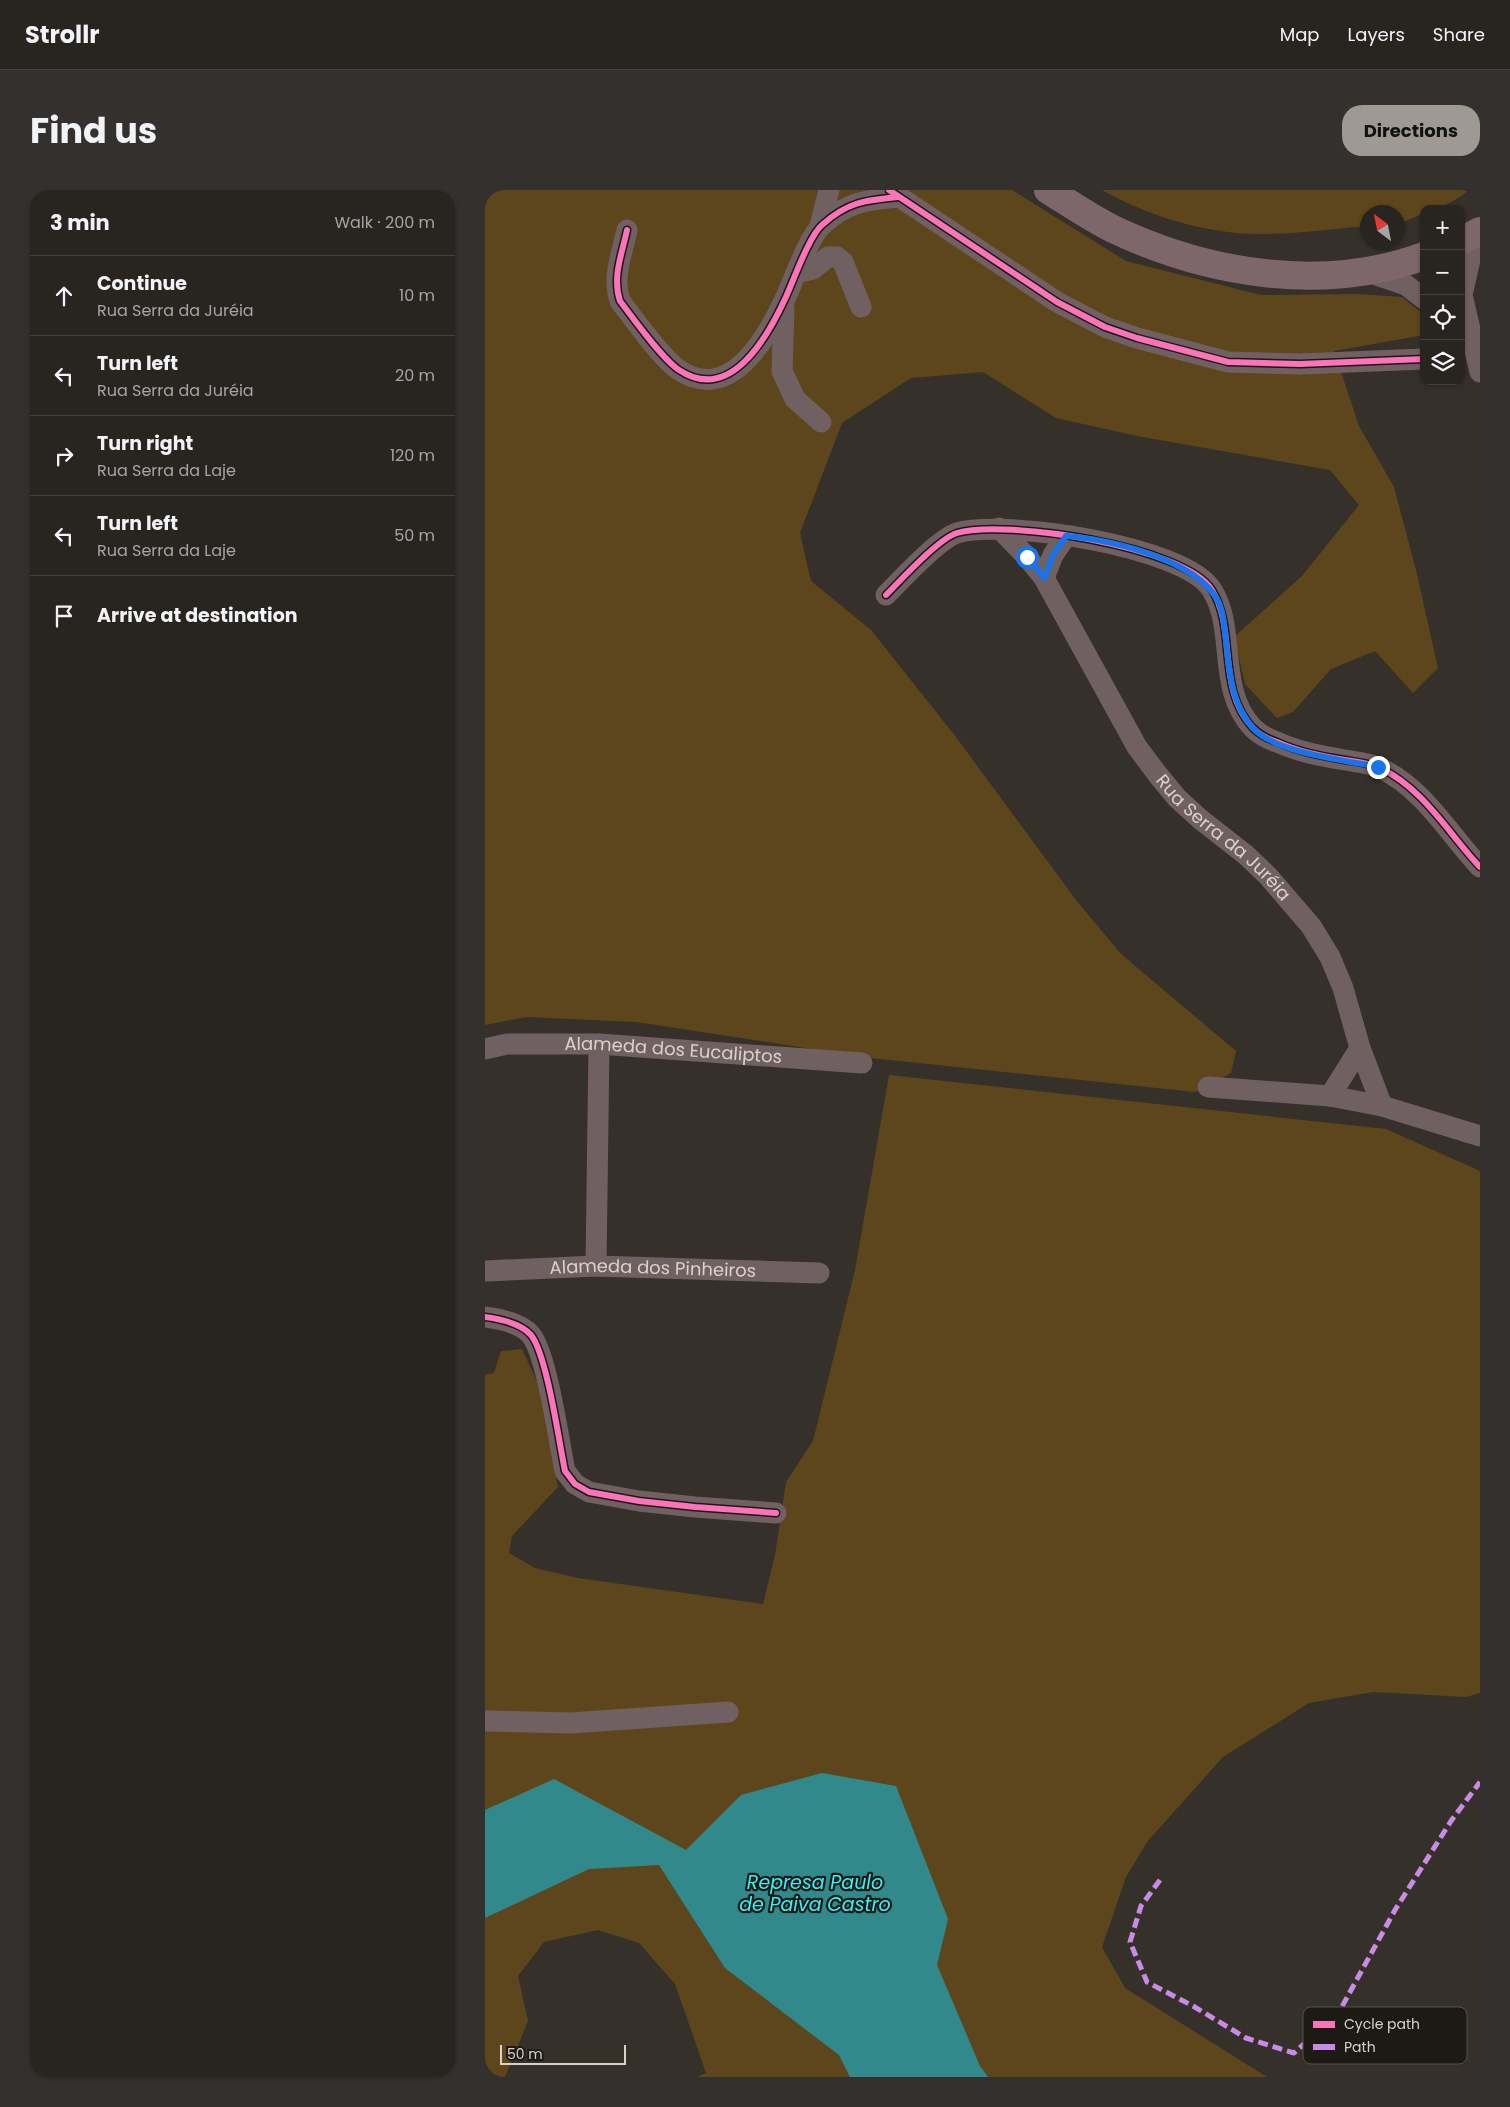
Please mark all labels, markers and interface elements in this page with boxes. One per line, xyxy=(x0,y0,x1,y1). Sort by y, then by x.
text: Strollr xyxy=(25,18,100,51)
text: Map xyxy=(1280,22,1320,47)
text: Layers xyxy=(1348,22,1405,47)
text: Share xyxy=(1433,22,1485,47)
button: Directions xyxy=(1342,105,1480,156)
text: Find us xyxy=(30,106,157,155)
north arrow xyxy=(1360,205,1405,250)
map controls xyxy=(1420,205,1465,385)
button: + xyxy=(1420,205,1465,250)
text: 3 min xyxy=(50,208,110,237)
text: Walk · 200 m xyxy=(334,211,435,234)
button: − xyxy=(1420,250,1465,295)
text: Continue xyxy=(97,270,187,297)
icon: ahead xyxy=(50,282,78,310)
text: 10 m xyxy=(399,284,435,307)
button: locate xyxy=(1420,295,1465,340)
text: Rua Serra da Juréia xyxy=(97,299,254,322)
button: layers xyxy=(1420,340,1465,385)
text: Turn left xyxy=(97,350,178,377)
icon: left xyxy=(50,362,78,390)
text: 20 m xyxy=(395,364,435,387)
text: Rua Serra da Juréia xyxy=(97,379,254,402)
text: Turn right xyxy=(97,430,193,457)
icon: right xyxy=(50,442,78,470)
text: 120 m xyxy=(390,444,435,467)
text: Rua Serra da Laje xyxy=(97,459,236,482)
text: Turn left xyxy=(97,510,178,537)
icon: left xyxy=(50,522,78,550)
text: 50 m xyxy=(394,524,435,547)
text: Rua Serra da Laje xyxy=(97,539,236,562)
route start xyxy=(1016,546,1039,569)
icon: arrive xyxy=(50,602,78,630)
text: Arrive at destination xyxy=(97,602,298,629)
route end xyxy=(1367,756,1390,779)
street label: Rua Serra da Juréia xyxy=(1150,769,1297,906)
street label: Alameda dos Eucaliptos xyxy=(564,1031,783,1069)
street label: Alameda dos Pinheiros xyxy=(549,1253,757,1283)
water label: Represa Paulo de Paiva Castro xyxy=(739,1869,891,1918)
legend xyxy=(1303,2007,1467,2064)
text: Cycle path xyxy=(1344,2014,1420,2034)
text: Path xyxy=(1344,2037,1376,2057)
scale bar xyxy=(500,2042,626,2065)
text: 50 m xyxy=(507,2044,543,2064)

